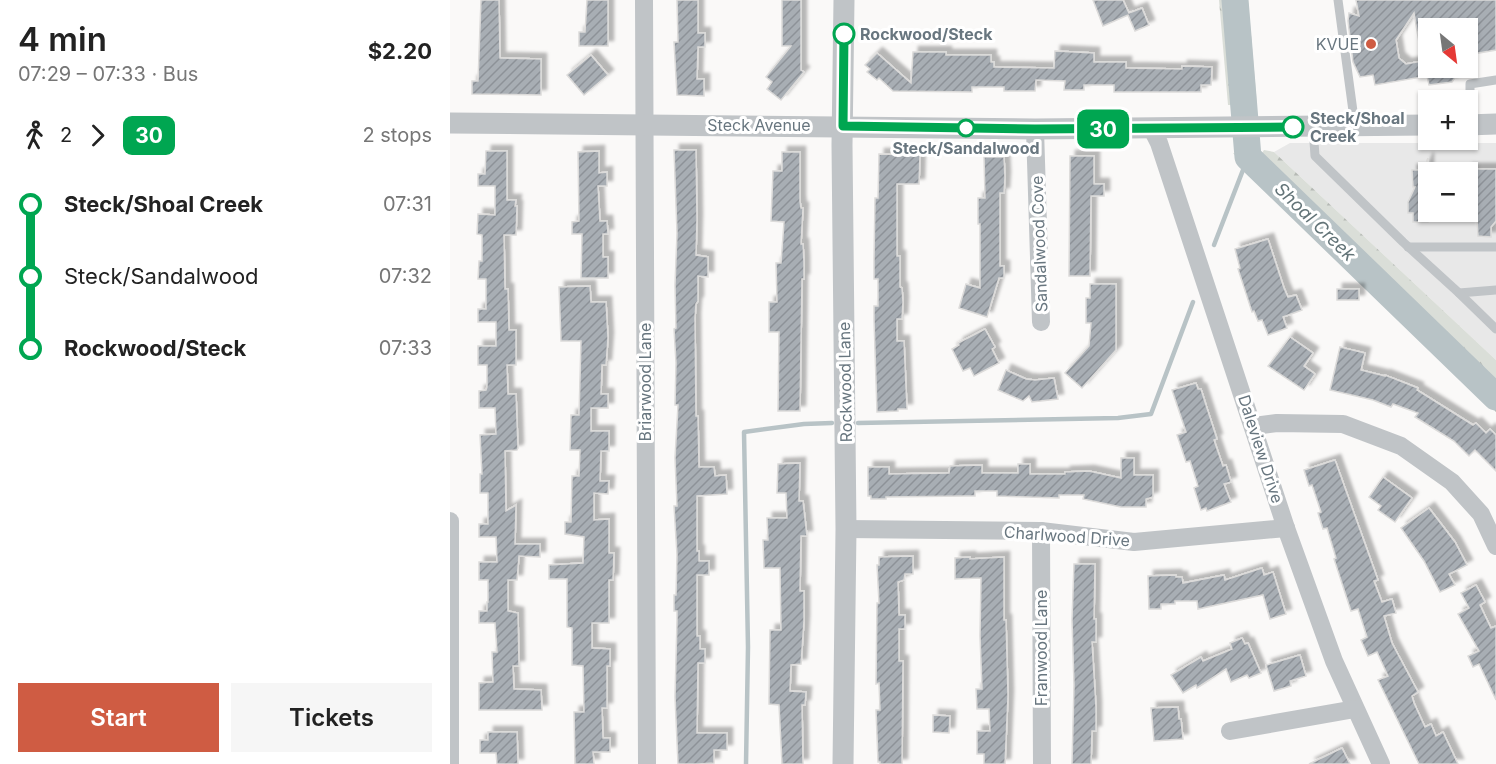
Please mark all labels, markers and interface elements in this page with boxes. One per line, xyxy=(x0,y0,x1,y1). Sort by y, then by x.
north arrow xyxy=(1418,18,1478,78)
map controls xyxy=(1418,18,1478,222)
text: 4 min xyxy=(18,19,107,59)
marker: Rockwood/Steck xyxy=(833,23,855,45)
place label: Rockwood/Steck xyxy=(860,24,993,44)
place label: KVUE xyxy=(1316,34,1359,54)
marker: KVUE xyxy=(1364,37,1378,51)
text: $2.20 xyxy=(368,38,432,64)
text: 07:29 – 07:33 · Bus xyxy=(18,62,198,86)
button: + xyxy=(1418,90,1478,150)
place label: Steck/Shoal Creek xyxy=(1310,108,1405,146)
line badge: 30 xyxy=(1076,110,1130,148)
street label: Steck Avenue xyxy=(707,115,811,135)
marker: Steck/Shoal Creek xyxy=(1282,116,1304,138)
text: 30 xyxy=(1089,117,1117,142)
icon: walk xyxy=(18,119,51,152)
icon: forward xyxy=(81,119,114,152)
marker: Steck/Sandalwood xyxy=(957,119,975,137)
text: 2 xyxy=(60,123,72,147)
text: 30 xyxy=(135,123,163,148)
text: 2 stops xyxy=(362,123,432,147)
place label: Steck/Sandalwood xyxy=(892,138,1040,158)
button: − xyxy=(1418,162,1478,222)
street label: Sandalwood Cove xyxy=(1027,175,1051,313)
water label: Shoal Creek xyxy=(1271,178,1361,266)
text: Steck/Shoal Creek xyxy=(64,191,263,217)
text: 07:31 xyxy=(383,192,432,216)
text: Steck/Sandalwood xyxy=(64,263,259,289)
text: 07:32 xyxy=(379,264,432,288)
street label: Rockwood Lane xyxy=(834,321,856,443)
street label: Briarwood Lane xyxy=(635,323,655,441)
text: Rockwood/Steck xyxy=(64,335,246,361)
text: 07:33 xyxy=(379,336,432,360)
street label: Daleview Drive xyxy=(1234,392,1288,506)
street label: Charlwood Drive xyxy=(1003,522,1131,550)
street label: Franwood Lane xyxy=(1031,590,1051,706)
button: Start xyxy=(18,683,219,752)
button: Tickets xyxy=(231,683,432,752)

